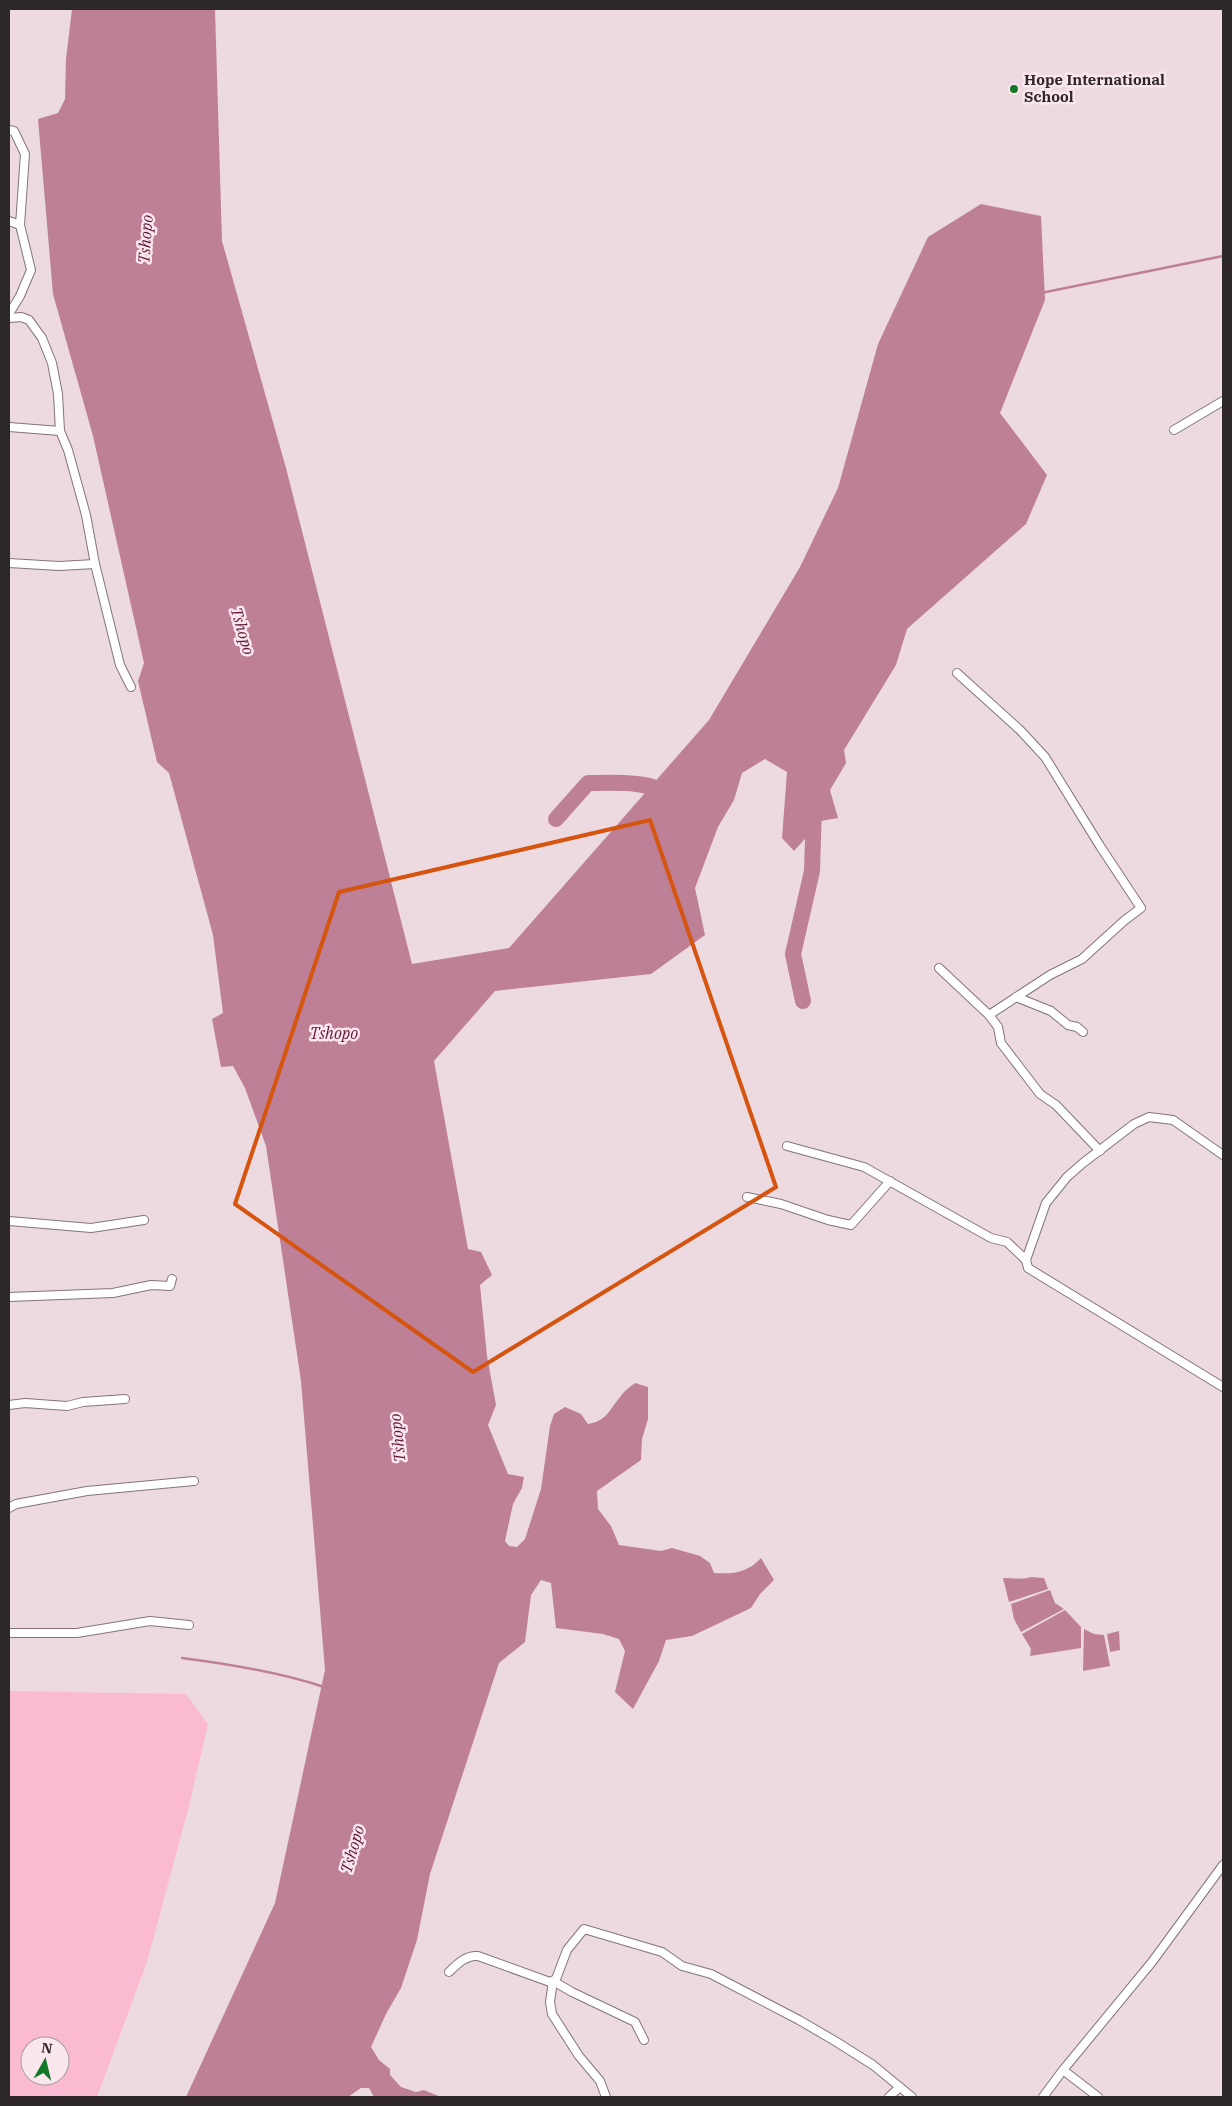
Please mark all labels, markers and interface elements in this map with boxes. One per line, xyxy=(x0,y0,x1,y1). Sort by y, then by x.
place label: Hope International School xyxy=(1024,70,1165,106)
marker: Hope International School xyxy=(1008,83,1020,95)
water label: Tshopo xyxy=(133,214,157,264)
water label: Tshopo xyxy=(227,605,259,657)
water label: Tshopo xyxy=(310,1023,358,1043)
water label: Tshopo xyxy=(385,1413,409,1463)
water label: Tshopo xyxy=(336,1823,368,1875)
north arrow xyxy=(20,2036,70,2086)
text: N xyxy=(40,2038,54,2058)

